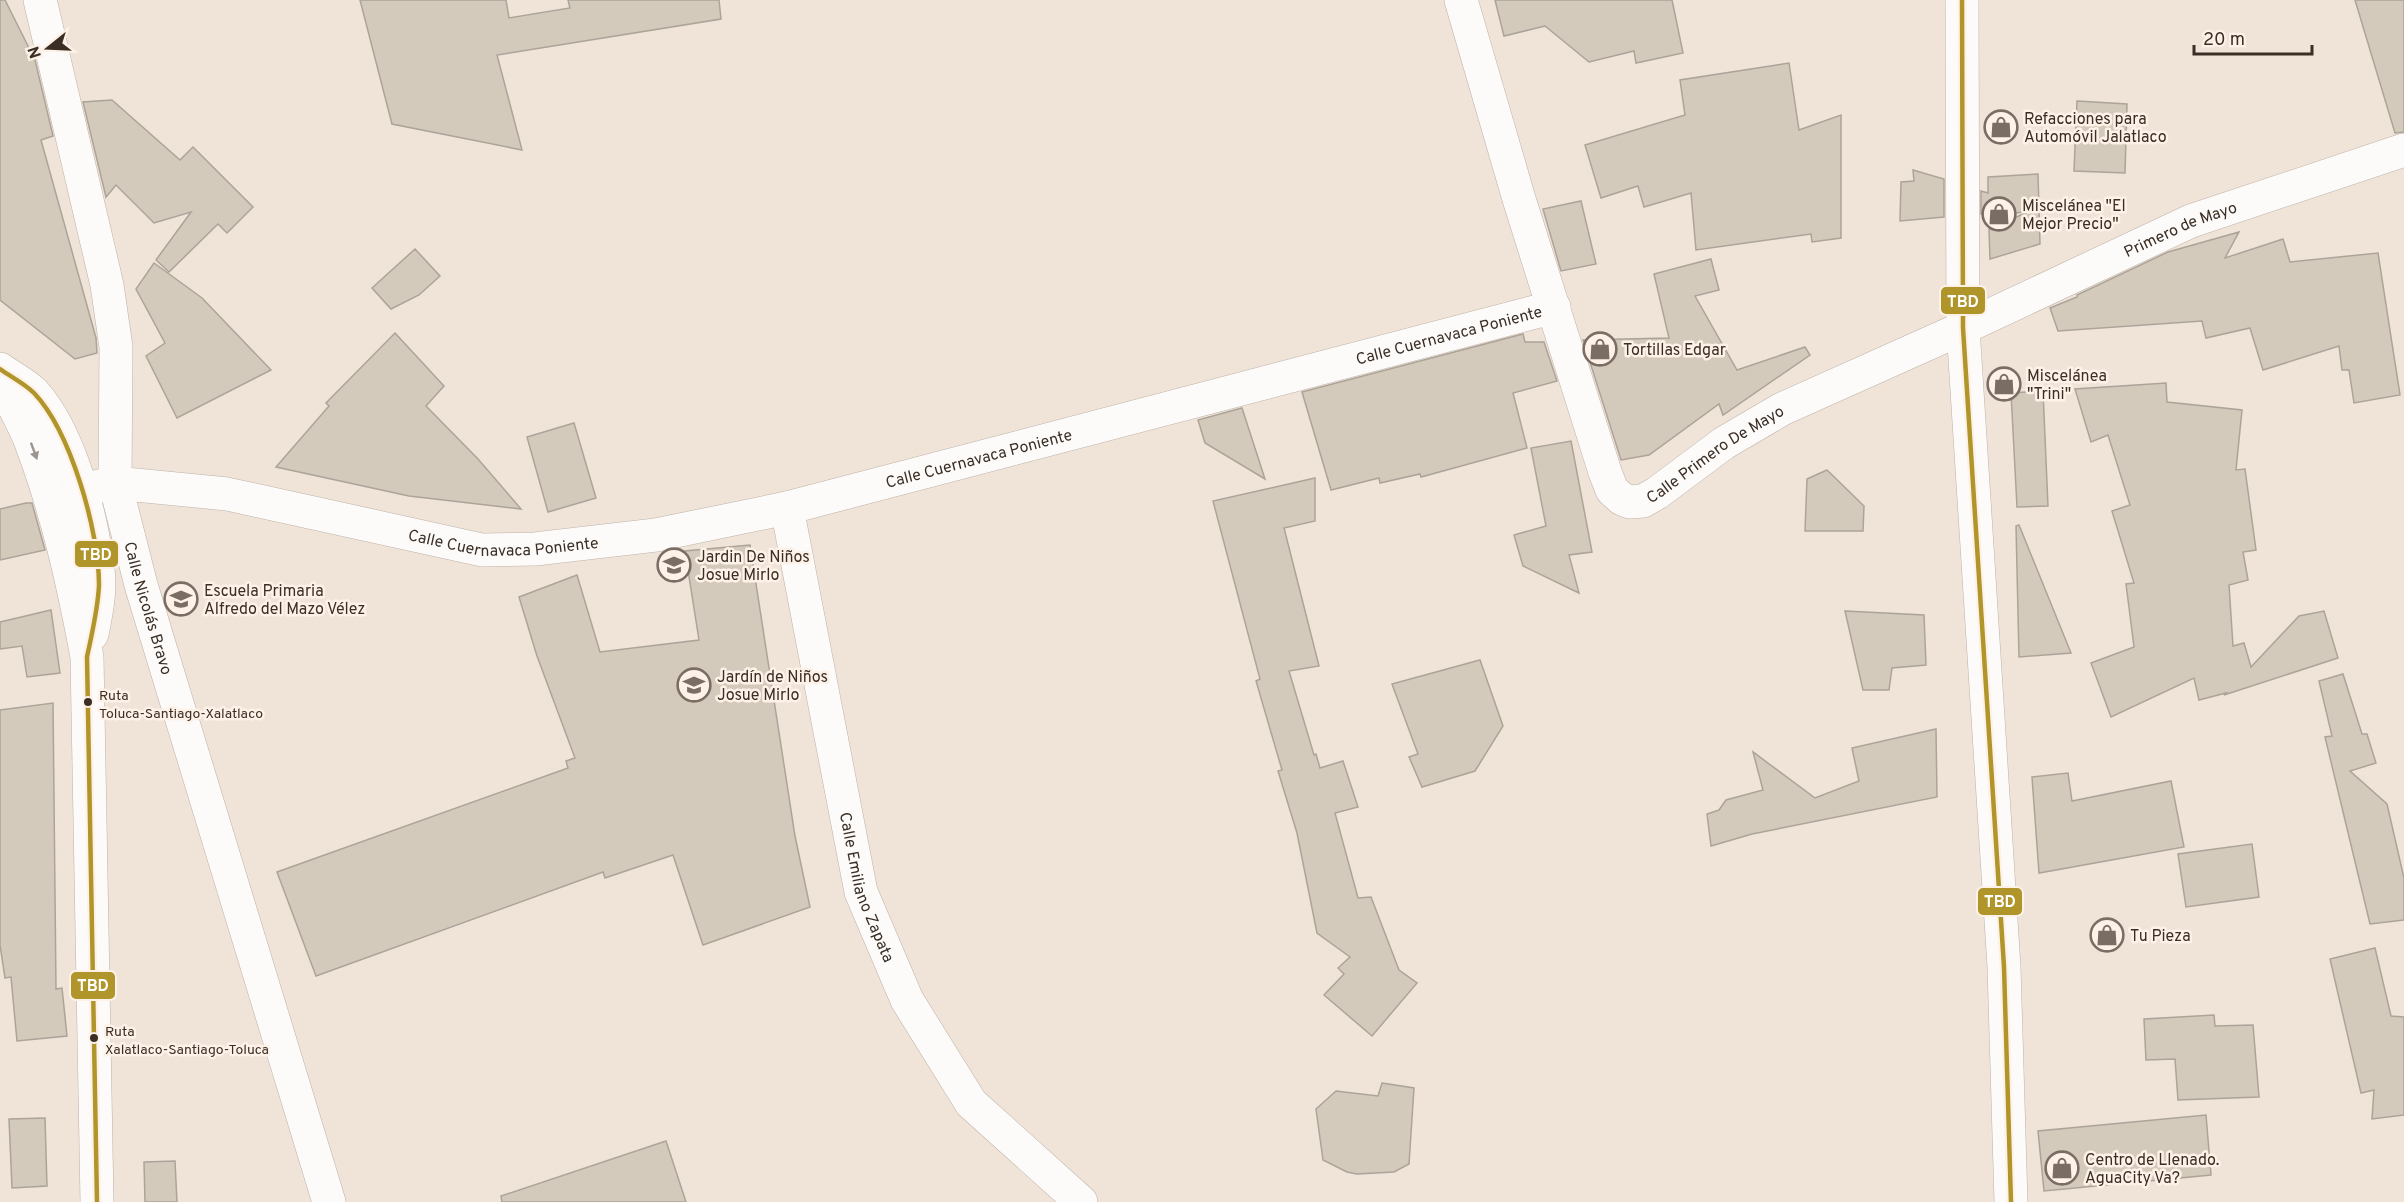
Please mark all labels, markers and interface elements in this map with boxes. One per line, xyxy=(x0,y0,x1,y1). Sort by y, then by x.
north arrow xyxy=(18,18,78,78)
scale bar xyxy=(2194,18,2312,56)
text: 20 m xyxy=(2203,29,2245,52)
text: N xyxy=(24,43,47,61)
shop icon: Refacciones para Automóvil Jalatlaco xyxy=(1983,109,2019,145)
place label: Refacciones para Automóvil Jalatlaco xyxy=(2024,110,2167,148)
shop icon: Miscelánea "El Mejor Precio" xyxy=(1981,196,2017,232)
place label: Miscelánea "El Mejor Precio" xyxy=(2022,197,2126,235)
street label: Primero de Mayo xyxy=(2121,198,2240,263)
line badge: TBD xyxy=(1940,286,1986,315)
text: TBD xyxy=(1947,293,1979,313)
street label: Calle Cuernavaca Poniente xyxy=(1354,303,1545,371)
shop icon: Tortillas Edgar xyxy=(1582,331,1618,367)
place label: Tortillas Edgar xyxy=(1623,341,1726,361)
shop icon: Miscelánea "Trini" xyxy=(1986,366,2022,402)
place label: Miscelánea "Trini" xyxy=(2027,367,2107,405)
street label: Calle Primero De Mayo xyxy=(1643,402,1788,509)
street label: Calle Cuernavaca Poniente xyxy=(884,426,1075,494)
one-way arrow xyxy=(29,442,39,460)
street label: Calle Cuernavaca Poniente xyxy=(406,526,600,562)
line badge: TBD xyxy=(74,540,119,568)
street label: Calle Nicolás Bravo xyxy=(118,540,176,678)
text: TBD xyxy=(80,546,112,566)
school or university icon: Jardin De Niños Josue Mirlo xyxy=(656,547,692,583)
place label: Jardin De Niños Josue Mirlo xyxy=(697,548,810,586)
school or university icon: Escuela Primaria Alfredo del Mazo Vélez xyxy=(163,581,199,617)
place label: Escuela Primaria Alfredo del Mazo Vélez xyxy=(204,582,365,620)
school or university icon: Jardín de Niños Josue Mirlo xyxy=(676,667,712,703)
place label: Jardín de Niños Josue Mirlo xyxy=(717,668,828,706)
place label: Ruta Toluca-Santiago-Xalatlaco xyxy=(99,688,263,723)
marker: Ruta Toluca-Santiago-Xalatlaco xyxy=(82,696,94,708)
street label: Calle Emiliano Zapata xyxy=(834,811,898,966)
line badge: TBD xyxy=(1977,887,2023,916)
text: TBD xyxy=(1984,893,2016,913)
shop icon: Tu Pieza xyxy=(2089,917,2125,953)
place label: Tu Pieza xyxy=(2130,927,2191,947)
line badge: TBD xyxy=(70,971,116,1000)
text: TBD xyxy=(77,977,109,997)
place label: Ruta Xalatlaco-Santiago-Toluca xyxy=(105,1024,269,1059)
marker: Ruta Xalatlaco-Santiago-Toluca xyxy=(88,1032,100,1044)
shop icon: Centro de Llenado. AguaCity Va? xyxy=(2044,1150,2080,1186)
place label: Centro de Llenado. AguaCity Va? xyxy=(2085,1151,2219,1189)

